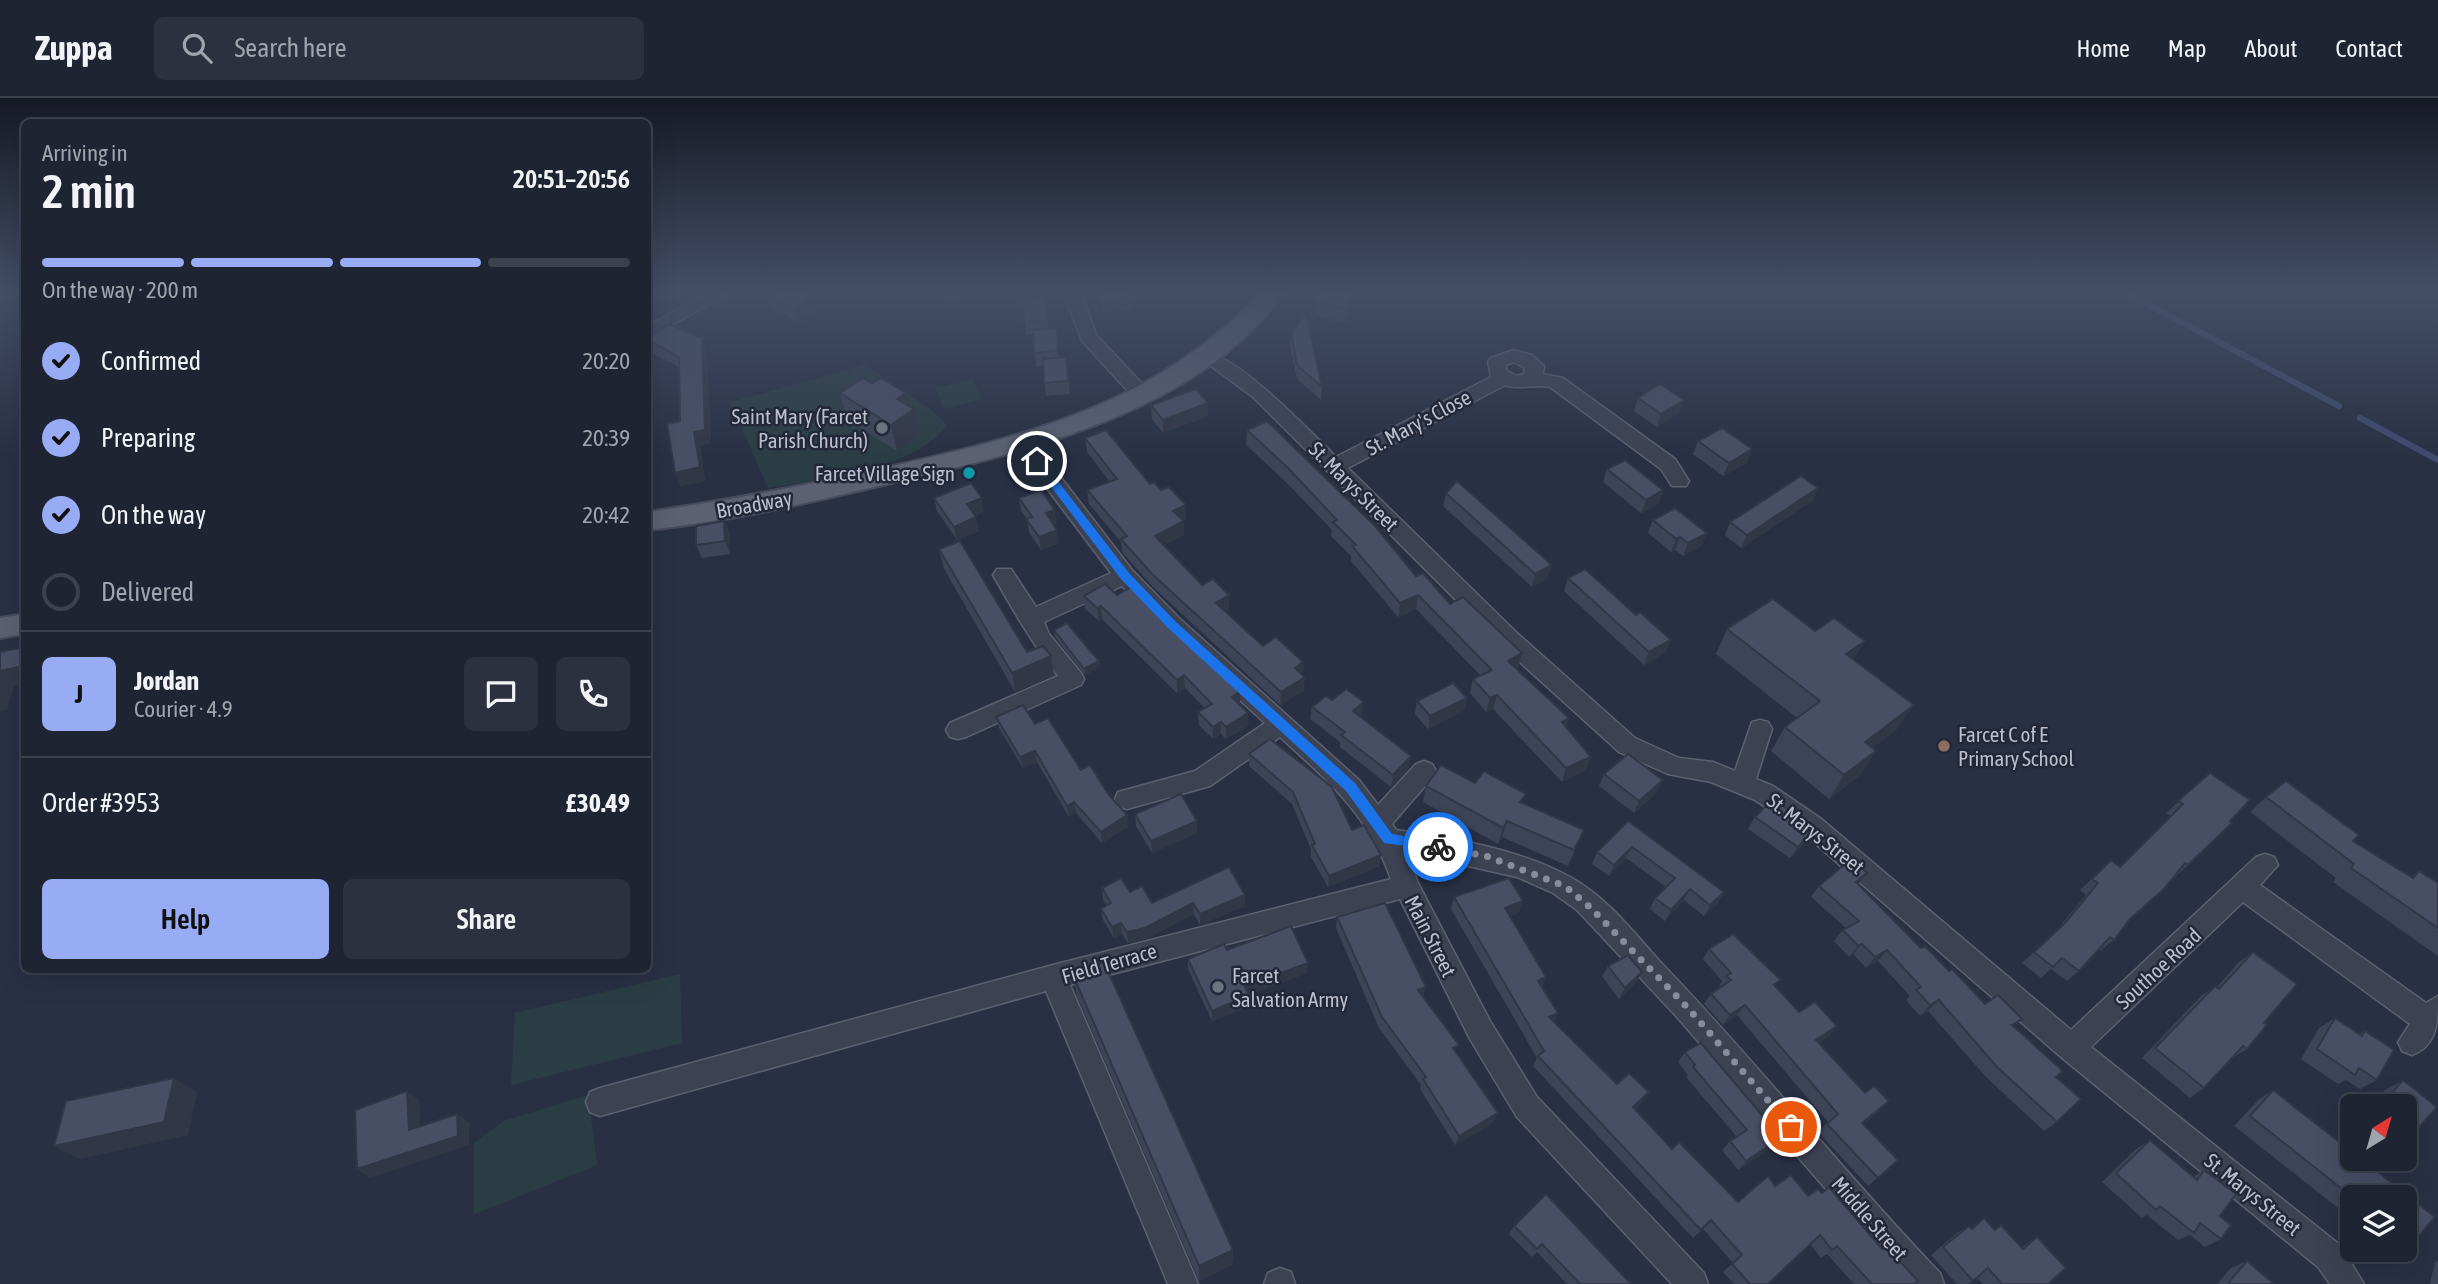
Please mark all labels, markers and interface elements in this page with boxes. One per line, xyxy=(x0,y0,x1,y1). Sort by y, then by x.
search box xyxy=(154,17,644,80)
text: Zuppa xyxy=(35,29,112,67)
icon: search xyxy=(178,29,216,67)
text: Search here xyxy=(234,33,347,63)
text: Home xyxy=(2076,35,2130,62)
text: Map xyxy=(2168,35,2206,62)
text: About xyxy=(2244,35,2297,62)
text: Contact xyxy=(2335,35,2403,62)
text: Arriving in xyxy=(42,140,128,166)
text: 20:51–20:56 xyxy=(513,164,630,194)
text: 2 min xyxy=(42,165,136,218)
text: On the way · 200 m xyxy=(42,277,198,303)
icon: check xyxy=(42,342,80,380)
text: Confirmed xyxy=(101,346,201,376)
text: 20:20 xyxy=(582,348,630,374)
street label: St. Mary's Close xyxy=(1361,384,1475,460)
place label: Saint Mary (Farcet Parish Church) xyxy=(732,404,868,452)
icon: check xyxy=(42,419,80,457)
marker: Saint Mary (Farcet Parish Church) xyxy=(874,420,890,436)
text: Preparing xyxy=(101,423,195,453)
text: 20:39 xyxy=(582,425,630,451)
pin xyxy=(1007,431,1067,491)
street label: St. Marys Street xyxy=(1304,436,1404,536)
icon: home xyxy=(1018,442,1056,480)
place label: Farcet Village Sign xyxy=(815,461,955,485)
marker: Farcet Village Sign xyxy=(961,465,977,481)
street label: Broadway xyxy=(714,485,794,522)
icon: check xyxy=(42,496,80,534)
text: On the way xyxy=(101,500,206,530)
text: 20:42 xyxy=(582,502,630,528)
text: Delivered xyxy=(101,577,194,607)
button: chat xyxy=(464,657,538,731)
button: phone xyxy=(556,657,630,731)
text: Jordan xyxy=(134,666,199,696)
text: J xyxy=(75,679,83,709)
text: Courier · 4.9 xyxy=(134,696,233,722)
place label: Farcet C of E Primary School xyxy=(1958,722,2074,770)
marker: Farcet C of E Primary School xyxy=(1936,738,1952,754)
text: Order #3953 xyxy=(42,788,161,818)
text: £30.49 xyxy=(566,788,630,818)
street label: St. Marys Street xyxy=(1763,788,1869,878)
courier xyxy=(1403,812,1473,882)
icon: bike xyxy=(1419,828,1457,866)
button: Help xyxy=(42,879,329,959)
button: Share xyxy=(343,879,630,959)
street label: Main Street xyxy=(1400,891,1462,981)
street label: Southoe Road xyxy=(2111,923,2205,1013)
street label: Field Terrace xyxy=(1059,938,1159,988)
place label: Farcet Salvation Army xyxy=(1232,963,1349,1011)
marker: Farcet Salvation Army xyxy=(1210,979,1226,995)
north arrow xyxy=(2340,1094,2417,1171)
map controls xyxy=(2340,1094,2417,1262)
pin xyxy=(1761,1097,1821,1157)
icon: bag xyxy=(1772,1108,1810,1146)
street label: St. Marys Street xyxy=(2200,1148,2306,1240)
street label: Middle Street xyxy=(1827,1171,1913,1265)
button: layers xyxy=(2340,1185,2417,1262)

